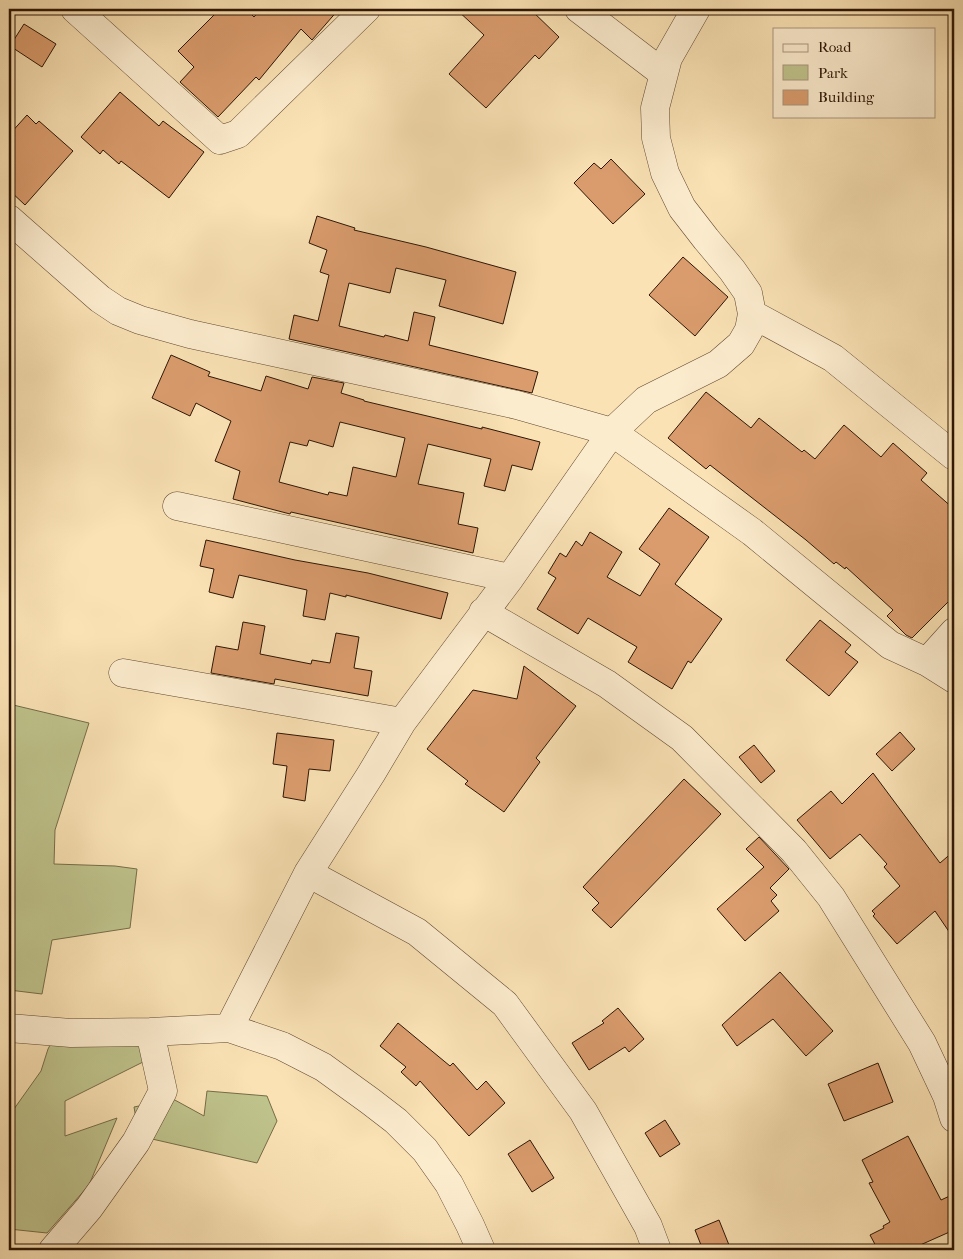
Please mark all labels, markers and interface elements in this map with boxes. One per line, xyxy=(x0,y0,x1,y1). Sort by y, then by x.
legend xyxy=(773,28,936,118)
text: Road xyxy=(818,38,852,56)
text: Park xyxy=(818,64,848,82)
text: Building xyxy=(818,88,875,106)

